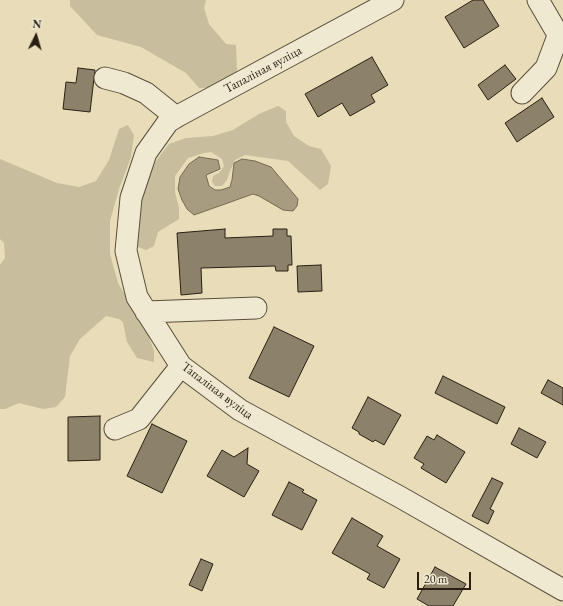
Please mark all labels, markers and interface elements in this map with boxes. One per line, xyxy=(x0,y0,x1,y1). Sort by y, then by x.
north arrow xyxy=(16,16,56,56)
text: N xyxy=(32,17,42,31)
street label: Тапаліная вуліца xyxy=(221,43,305,97)
street label: Тапаліная вуліца xyxy=(178,359,256,423)
scale bar xyxy=(419,564,473,590)
text: 20 m xyxy=(424,571,447,587)

